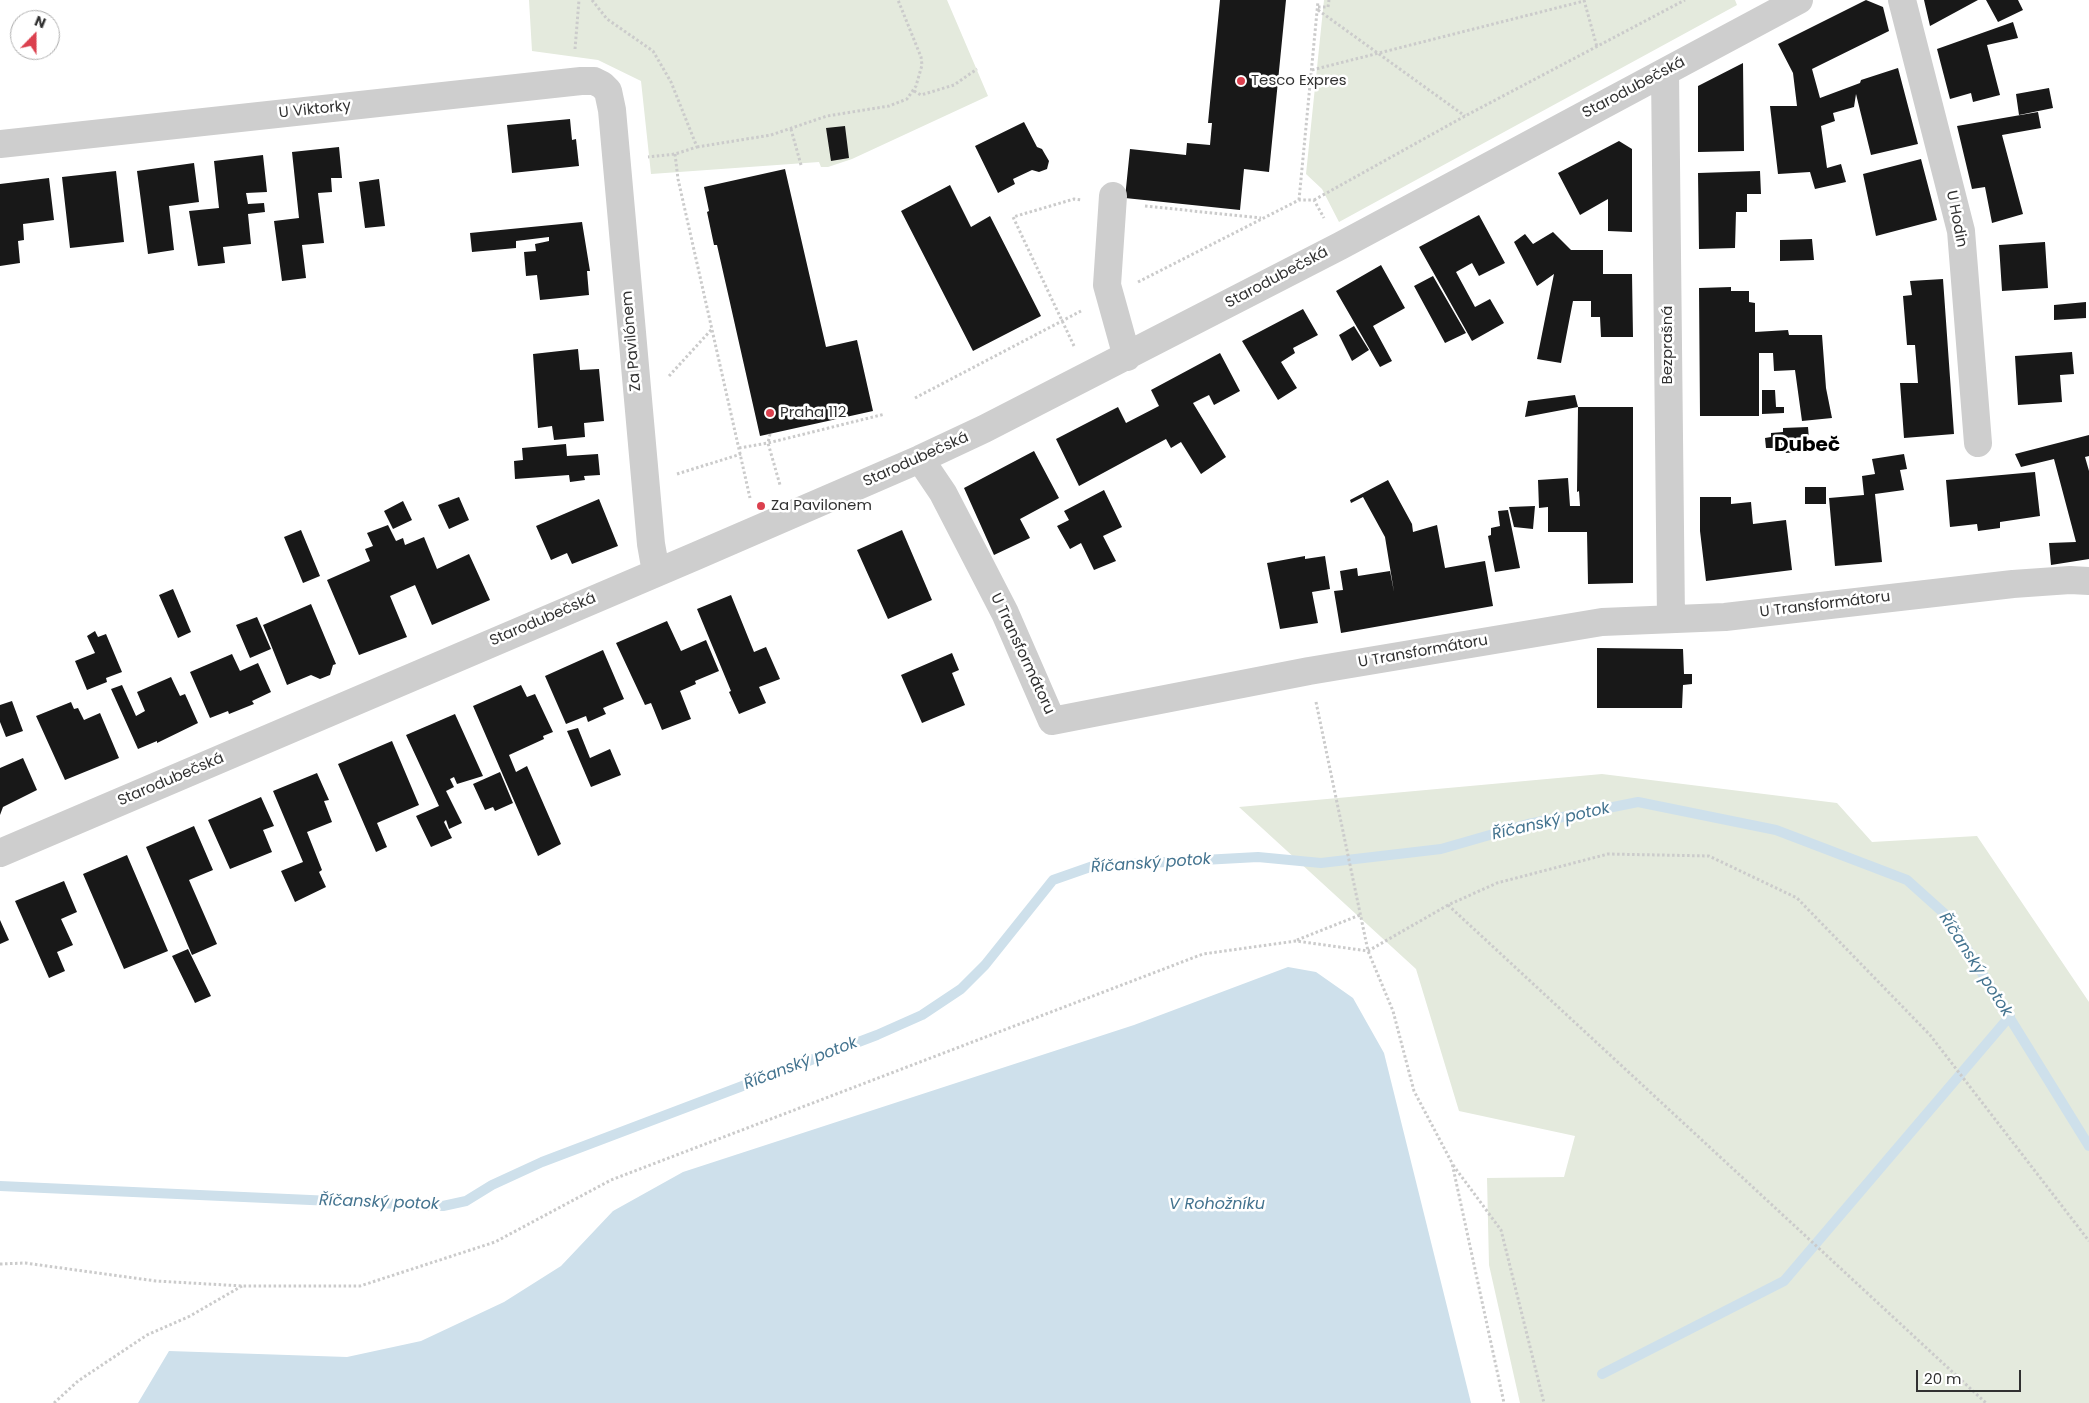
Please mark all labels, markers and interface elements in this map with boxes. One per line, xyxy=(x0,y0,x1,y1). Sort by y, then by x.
north arrow xyxy=(10,10,60,60)
text: N xyxy=(32,11,49,33)
street label: Starodubečská xyxy=(1580,53,1688,123)
place label: Tesco Expres xyxy=(1251,72,1347,90)
marker: Tesco Expres xyxy=(1235,75,1247,87)
street label: U Viktorky xyxy=(278,97,352,123)
street label: U Hodin xyxy=(1942,189,1970,249)
street label: Starodubečská xyxy=(1223,243,1331,313)
street label: Za Pavilónem xyxy=(619,290,645,392)
street label: Bezprašná xyxy=(1659,306,1677,384)
place label: Praha 112 xyxy=(780,404,846,422)
marker: Praha 112 xyxy=(764,407,776,419)
street label: Starodubečská xyxy=(860,429,972,491)
district label: Dubeč xyxy=(1774,434,1840,458)
place label: Za Pavilonem xyxy=(771,497,872,515)
marker: Za Pavilonem xyxy=(755,500,767,512)
street label: U Transformátoru xyxy=(1759,588,1891,622)
street label: Starodubečská xyxy=(487,590,599,650)
street label: U Transformátoru xyxy=(986,591,1058,717)
street label: U Transformátoru xyxy=(1357,632,1489,672)
street label: Starodubečská xyxy=(115,750,227,810)
water label: Říčanský potok xyxy=(1490,799,1612,845)
water label: Říčanský potok xyxy=(1090,850,1212,878)
water label: Říčanský potok xyxy=(1934,909,2016,1021)
water label: Říčanský potok xyxy=(741,1034,861,1094)
water label: Říčanský potok xyxy=(319,1191,439,1215)
water label: V Rohožníku xyxy=(1169,1195,1265,1215)
scale bar xyxy=(1919,1360,2024,1392)
text: 20 m xyxy=(1924,1368,1962,1389)

